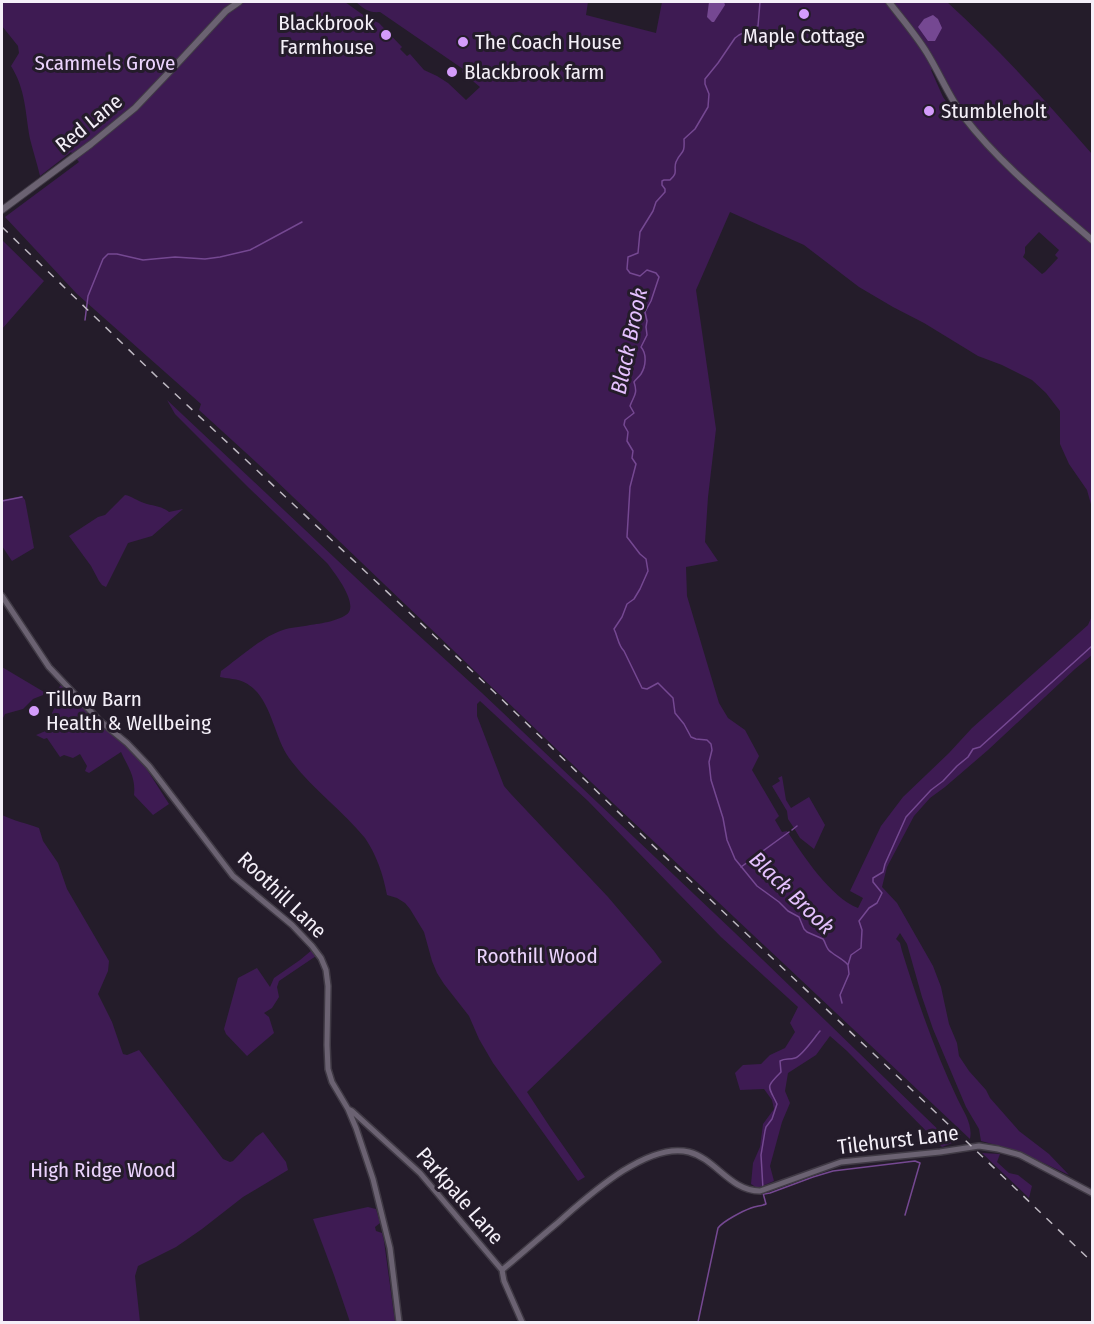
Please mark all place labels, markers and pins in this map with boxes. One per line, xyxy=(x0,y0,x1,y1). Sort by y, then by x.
marker: Maple Cottage xyxy=(797,7,811,21)
place label: Blackbrook Farmhouse xyxy=(278,10,374,60)
place label: Maple Cottage xyxy=(743,23,865,49)
marker: Blackbrook Farmhouse xyxy=(379,28,393,42)
place label: The Coach House xyxy=(475,29,622,55)
marker: The Coach House xyxy=(456,35,470,49)
place label: Blackbrook farm xyxy=(464,59,604,85)
marker: Blackbrook farm xyxy=(445,65,459,79)
place label: Stumbleholt xyxy=(941,98,1047,124)
marker: Stumbleholt xyxy=(922,104,936,118)
place label: Tillow Barn Health & Wellbeing xyxy=(46,686,211,736)
marker: Tillow Barn Health & Wellbeing xyxy=(27,704,41,718)

